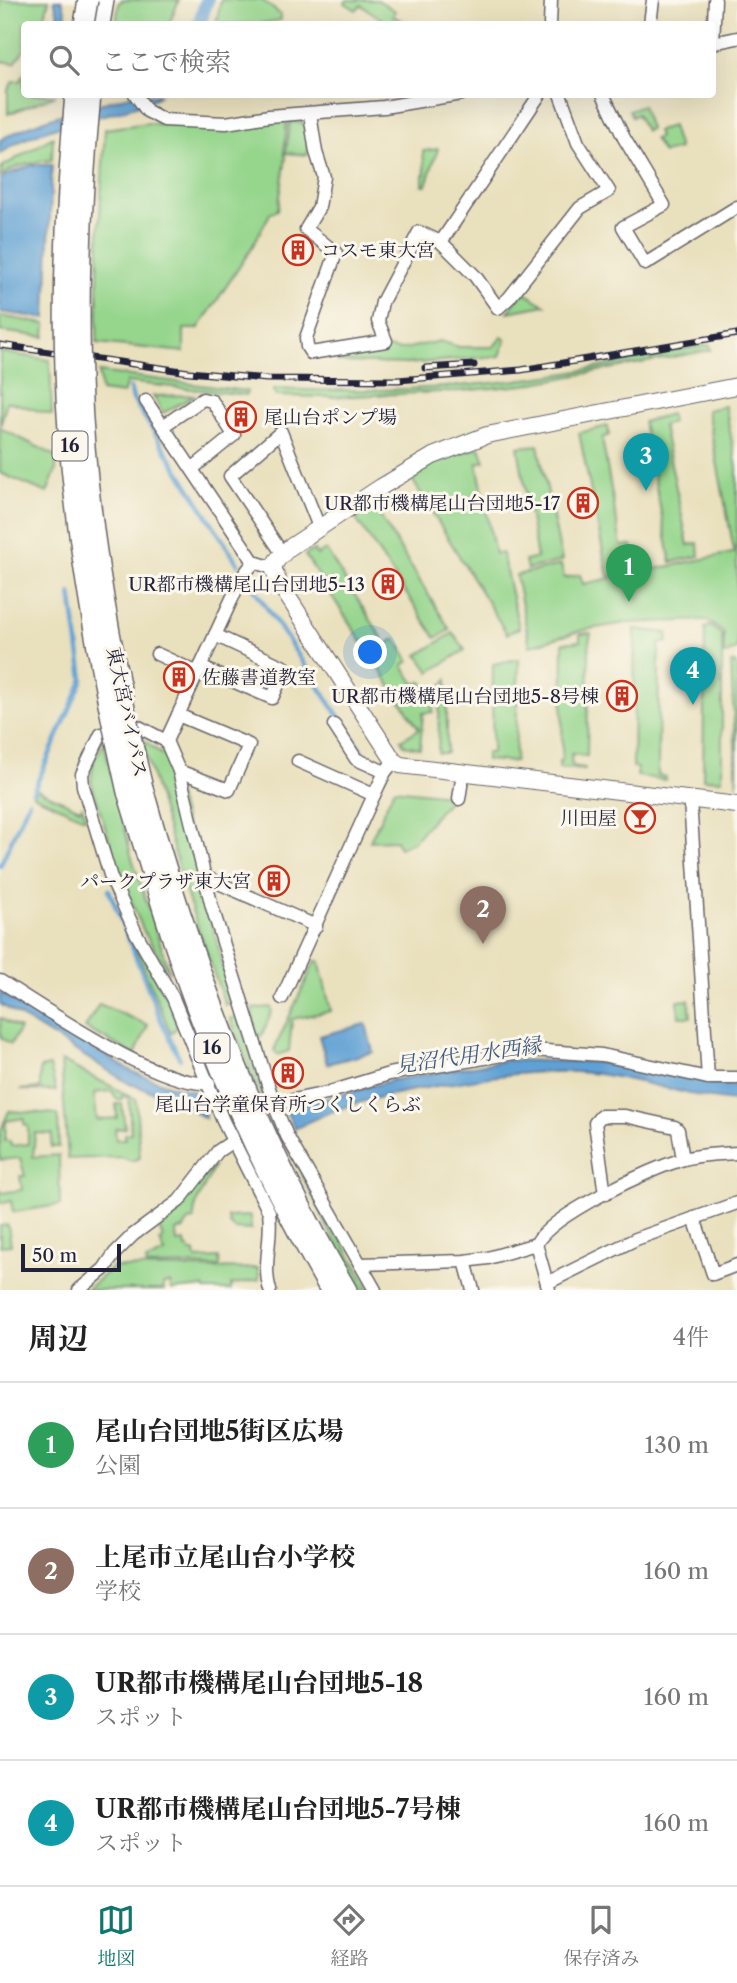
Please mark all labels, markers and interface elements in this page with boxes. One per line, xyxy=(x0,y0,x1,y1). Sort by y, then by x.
search box xyxy=(21,21,716,98)
icon: search xyxy=(45,41,83,79)
text: ここで検索 xyxy=(101,46,231,78)
building icon: コスモ東大宮 xyxy=(281,233,315,267)
place label: コスモ東大宮 xyxy=(321,239,435,262)
building icon: 尾山台ポンプ場 xyxy=(224,400,258,434)
place label: 尾山台ポンプ場 xyxy=(264,406,397,429)
road number: 16 xyxy=(52,432,88,461)
pin: 3 xyxy=(623,433,669,491)
building icon: UR都市機構尾山台団地5-17 xyxy=(566,486,600,520)
place label: UR都市機構尾山台団地5-17 xyxy=(324,492,561,515)
pin: 1 xyxy=(606,544,652,602)
building icon: UR都市機構尾山台団地5-13 xyxy=(371,567,405,601)
place label: UR都市機構尾山台団地5-13 xyxy=(128,573,365,596)
your location xyxy=(353,635,387,669)
street label: 東大宮バイパス xyxy=(102,645,152,779)
pin: 4 xyxy=(670,647,716,705)
building icon: 佐藤書道教室 xyxy=(162,660,196,694)
place label: 佐藤書道教室 xyxy=(202,666,316,689)
building icon: UR都市機構尾山台団地5-8号棟 xyxy=(605,679,639,713)
place label: UR都市機構尾山台団地5-8号棟 xyxy=(331,685,599,708)
bar icon: 川田屋 xyxy=(623,801,657,835)
place label: 川田屋 xyxy=(560,807,617,830)
building icon: パークプラザ東大宮 xyxy=(257,864,291,898)
place label: パークプラザ東大宮 xyxy=(80,870,251,893)
pin: 2 xyxy=(460,886,506,944)
water label: 見沼代用水西縁 xyxy=(393,1032,545,1078)
road number: 16 xyxy=(194,1034,230,1063)
building icon: 尾山台学童保育所つくしくらぶ xyxy=(271,1056,305,1090)
place label: 尾山台学童保育所つくしくらぶ xyxy=(155,1093,421,1116)
scale bar xyxy=(21,1241,121,1273)
text: 50 m xyxy=(32,1244,77,1267)
text: 周辺 xyxy=(28,1320,88,1357)
text: 4件 xyxy=(673,1323,709,1351)
text: 尾山台団地5街区広場 xyxy=(95,1415,343,1447)
text: 1 xyxy=(46,1431,56,1459)
text: 130 m xyxy=(645,1431,709,1459)
text: 公園 xyxy=(95,1451,141,1479)
text: 上尾市立尾山台小学校 xyxy=(95,1541,355,1573)
text: 2 xyxy=(44,1557,58,1585)
text: 160 m xyxy=(644,1557,709,1585)
text: 学校 xyxy=(95,1577,141,1605)
text: UR都市機構尾山台団地5-18 xyxy=(95,1667,423,1699)
text: 3 xyxy=(45,1683,58,1711)
text: 160 m xyxy=(644,1683,709,1711)
text: スポット xyxy=(95,1703,187,1731)
text: UR都市機構尾山台団地5-7号棟 xyxy=(95,1793,461,1825)
text: 4 xyxy=(44,1809,58,1837)
text: 160 m xyxy=(644,1809,709,1837)
text: スポット xyxy=(95,1829,187,1857)
tab: 地図 xyxy=(97,1901,136,1970)
tab: 経路 xyxy=(330,1901,369,1970)
tab: 保存済み xyxy=(563,1901,640,1970)

